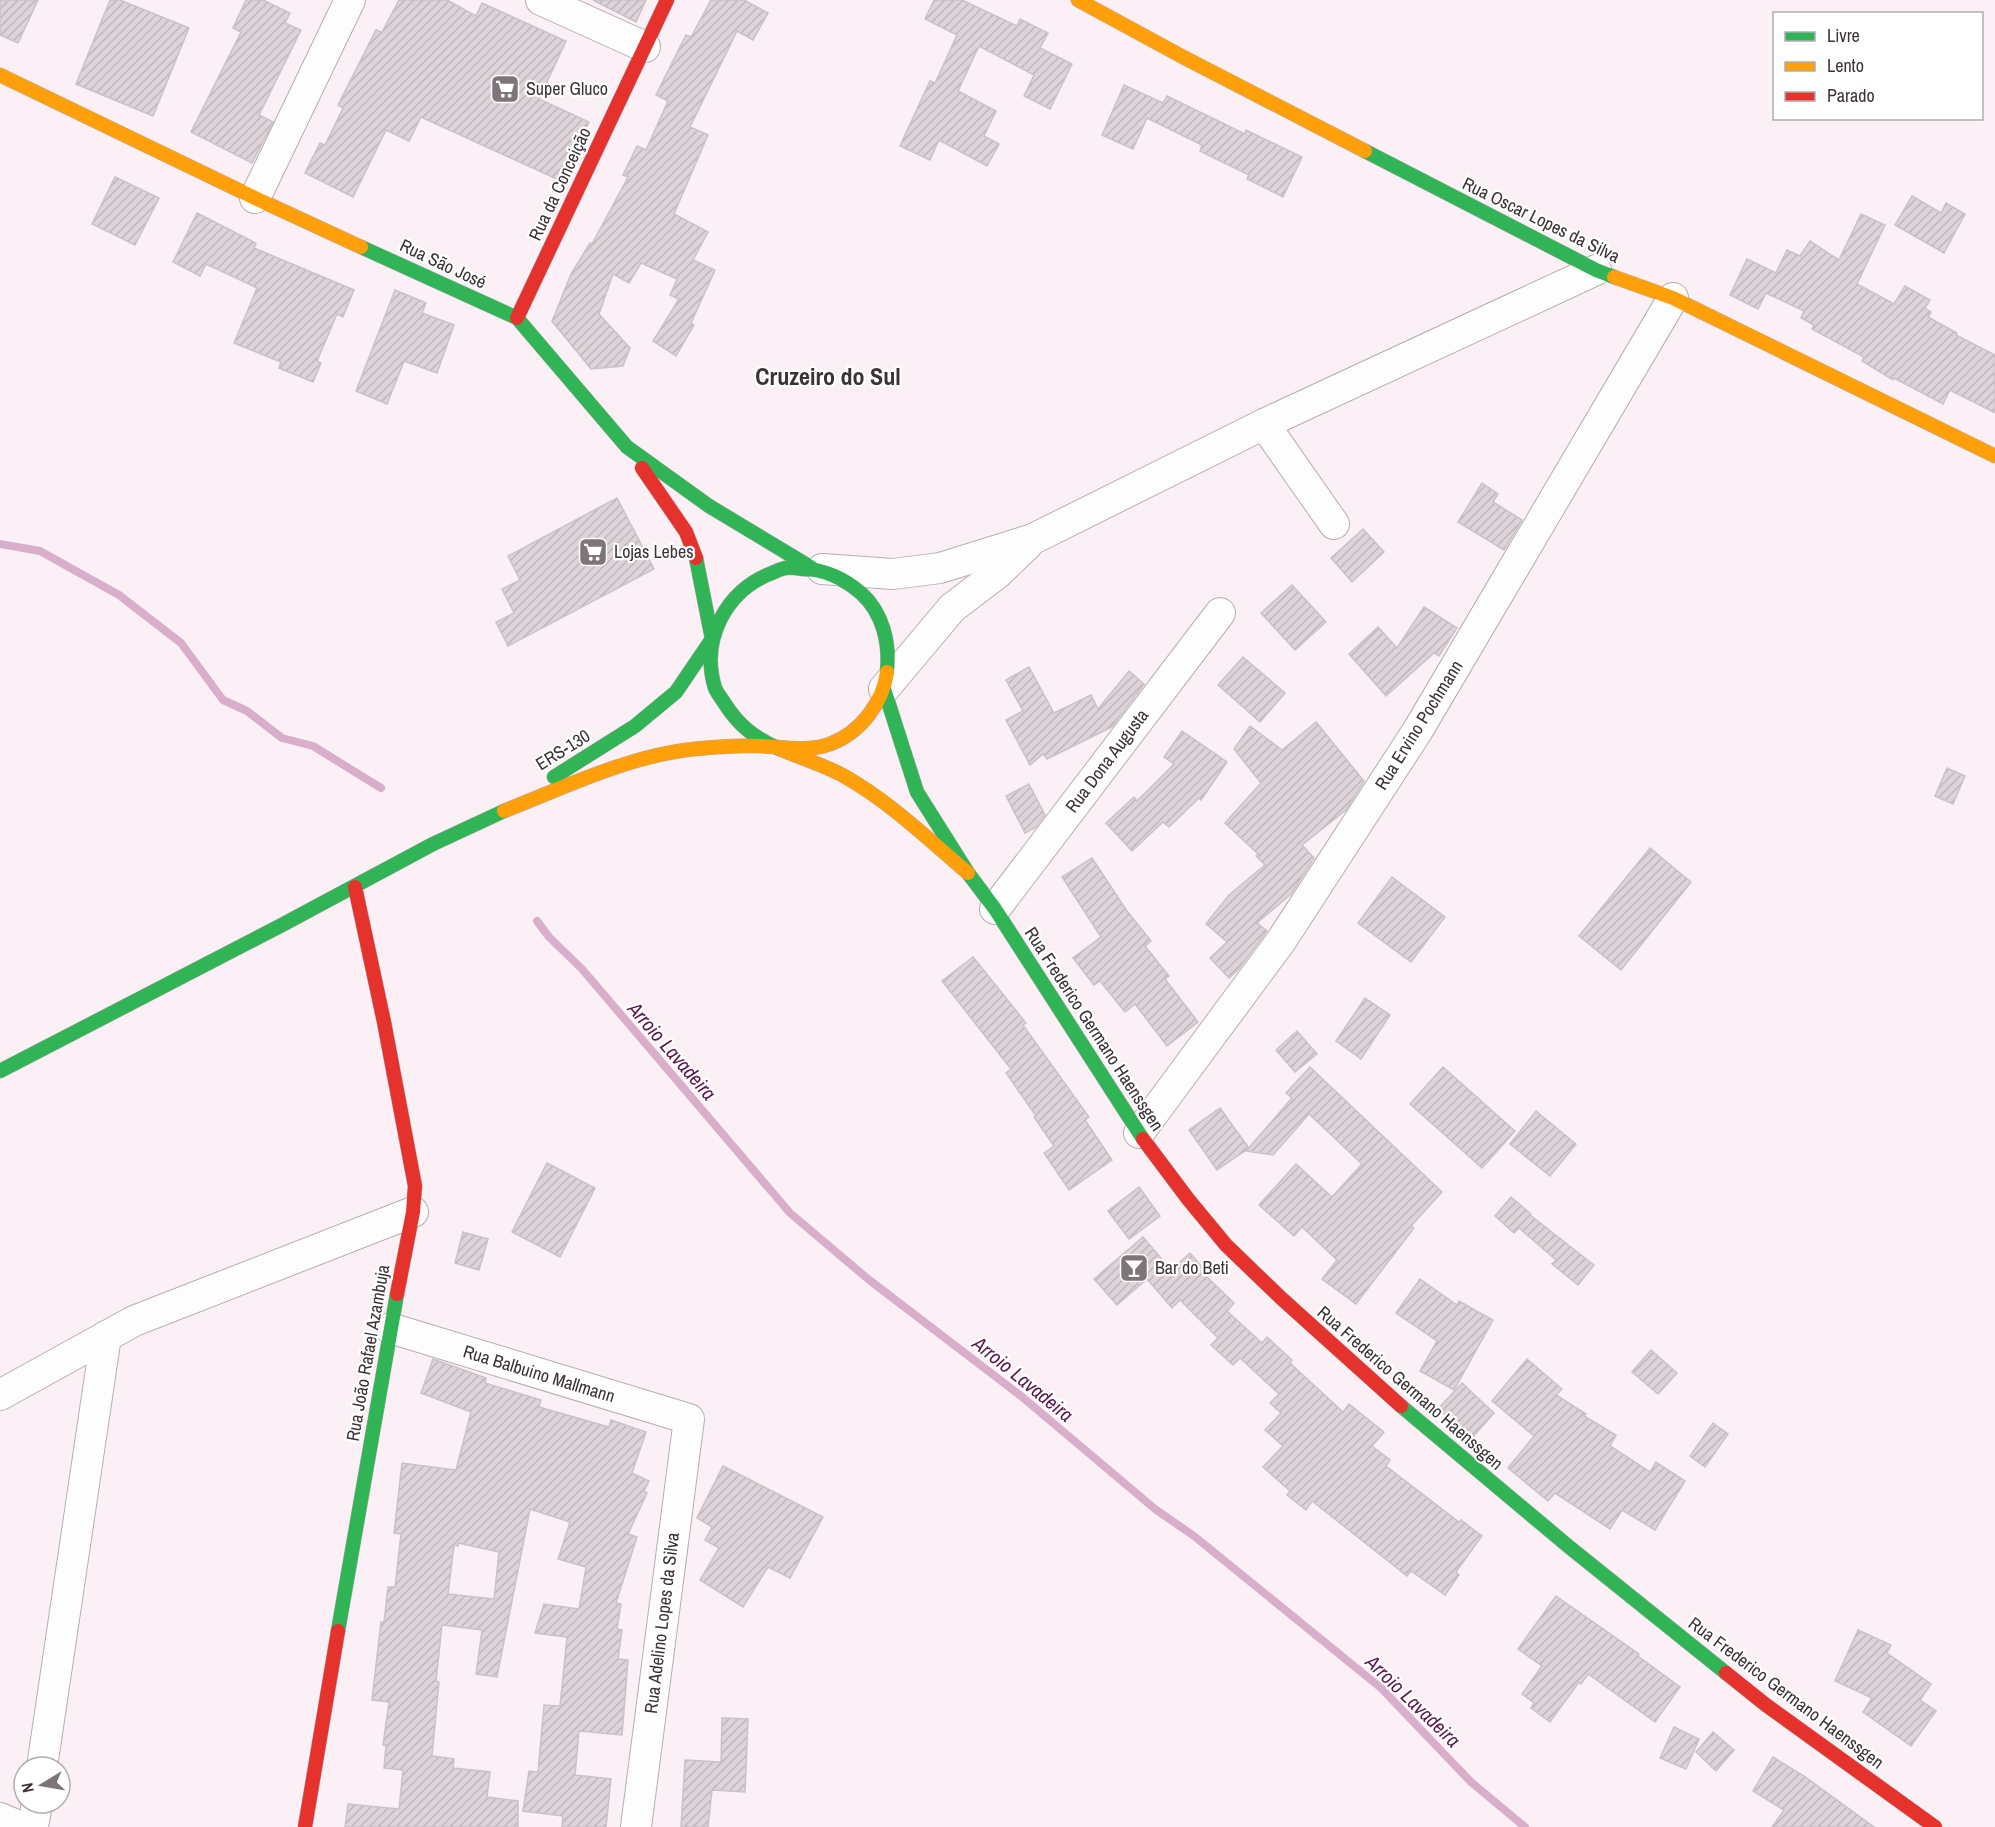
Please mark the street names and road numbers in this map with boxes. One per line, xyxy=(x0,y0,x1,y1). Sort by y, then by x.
street label: Rua da Conceição xyxy=(522,123,597,244)
street label: Rua Oscar Lopes da Silva xyxy=(1458,171,1624,269)
street label: Rua São José xyxy=(396,233,491,294)
street label: Rua Ervino Pochmann xyxy=(1369,655,1469,794)
street label: Rua Dona Augusta xyxy=(1059,704,1154,818)
street label: ERS-130 xyxy=(531,723,595,776)
street label: Rua Frederico Germano Haenssgen xyxy=(1019,922,1170,1136)
street label: Rua João Rafael Azambuja xyxy=(340,1263,395,1443)
street label: Rua Frederico Germano Haenssgen xyxy=(1312,1300,1509,1475)
street label: Rua Balbuino Mallmann xyxy=(460,1339,618,1409)
street label: Rua Adelino Lopes da Silva xyxy=(638,1531,685,1715)
street label: Rua Frederico Germano Haenssgen xyxy=(1683,1611,1889,1774)

